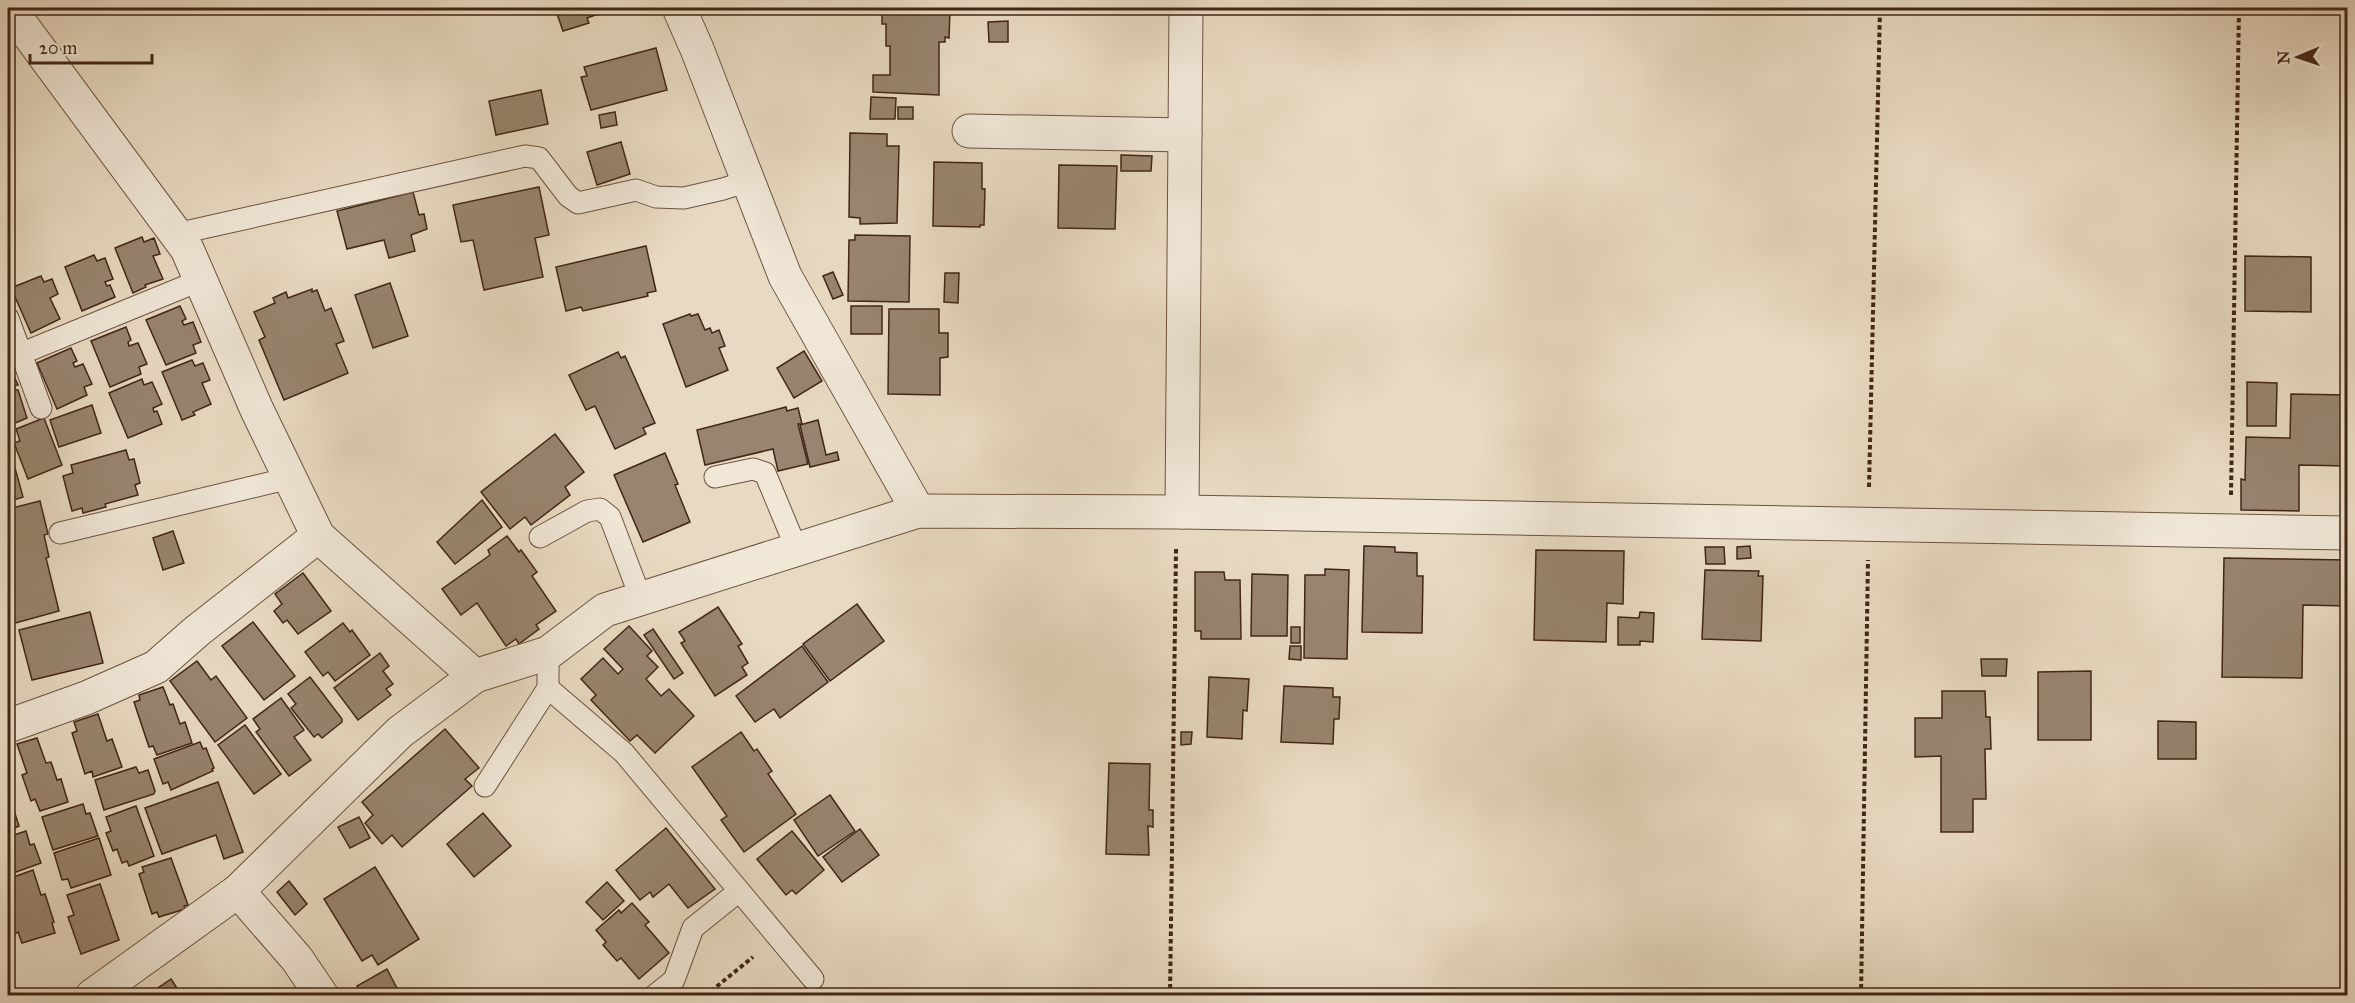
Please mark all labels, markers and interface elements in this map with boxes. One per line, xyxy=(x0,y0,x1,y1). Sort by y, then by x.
scale bar xyxy=(30,27,152,65)
north arrow xyxy=(2268,27,2328,87)
text: 20 m xyxy=(39,37,77,59)
text: N xyxy=(2274,50,2293,65)

